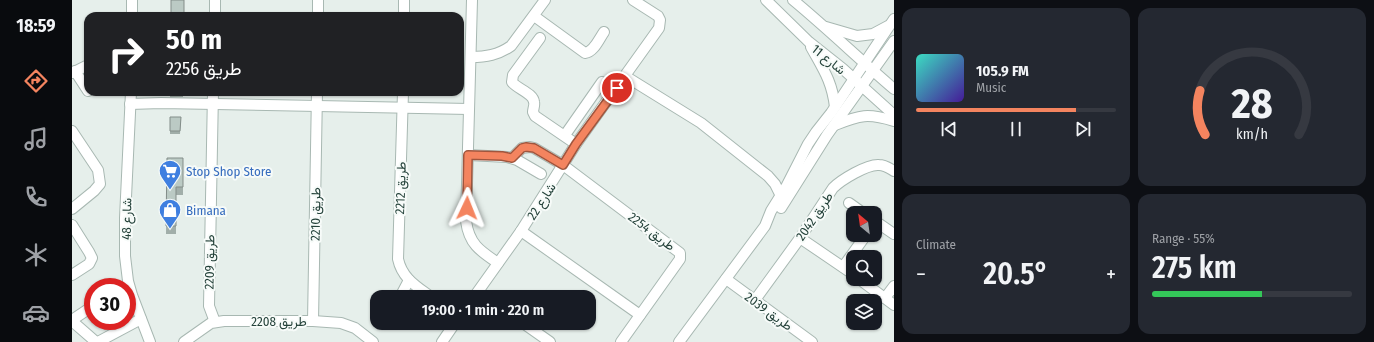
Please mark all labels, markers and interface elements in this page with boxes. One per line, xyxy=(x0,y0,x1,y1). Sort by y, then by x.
text: 18:59 xyxy=(16,15,56,37)
text: 50 m xyxy=(166,23,222,56)
icon: right xyxy=(100,28,152,80)
street label: شارع 11 xyxy=(807,41,849,79)
text: طريق 2256 xyxy=(166,58,241,80)
text: 105.9 FM xyxy=(976,62,1029,80)
icon: directions xyxy=(22,67,50,95)
pin xyxy=(600,71,634,105)
icon: arrive xyxy=(606,77,628,99)
text: 28 xyxy=(1230,79,1273,129)
text: Music xyxy=(976,80,1006,95)
icon: previous xyxy=(938,118,960,140)
icon: pause xyxy=(1005,118,1027,140)
icon: next xyxy=(1072,118,1094,140)
icon: music xyxy=(22,125,50,153)
text: km/h xyxy=(1236,126,1268,143)
supermarket icon: Stop Shop Store xyxy=(157,158,183,191)
street label: طريق 2212 xyxy=(392,161,410,215)
place label: Stop Shop Store xyxy=(186,164,271,179)
street label: شارع 22 xyxy=(524,180,560,224)
icon: phone xyxy=(22,183,50,211)
street label: طريق 2210 xyxy=(308,187,324,241)
position arrow xyxy=(446,187,488,229)
street label: طريق 2042 xyxy=(793,189,837,244)
shop icon: Bimana xyxy=(157,197,183,230)
street label: شارع 48 xyxy=(119,198,136,240)
place label: Bimana xyxy=(186,203,226,218)
north arrow xyxy=(846,206,882,242)
map controls xyxy=(846,206,882,330)
street label: طريق 2254 xyxy=(625,209,678,255)
text: Range · 55% xyxy=(1152,231,1215,246)
street label: طريق 2209 xyxy=(202,234,218,290)
text: Climate xyxy=(916,237,956,252)
icon: climate xyxy=(22,241,50,269)
button: search xyxy=(846,250,882,286)
text: 275 km xyxy=(1152,250,1237,286)
text: 20.5° xyxy=(983,256,1049,292)
text: − xyxy=(916,261,926,288)
text: + xyxy=(1106,261,1116,288)
speed limit sign: 30 xyxy=(84,278,136,330)
street label: طريق 2039 xyxy=(741,289,795,334)
button: layers xyxy=(846,294,882,330)
icon: car xyxy=(22,299,50,327)
text: 19:00 · 1 min · 220 m xyxy=(422,301,544,319)
street label: طريق 2208 xyxy=(251,314,307,330)

